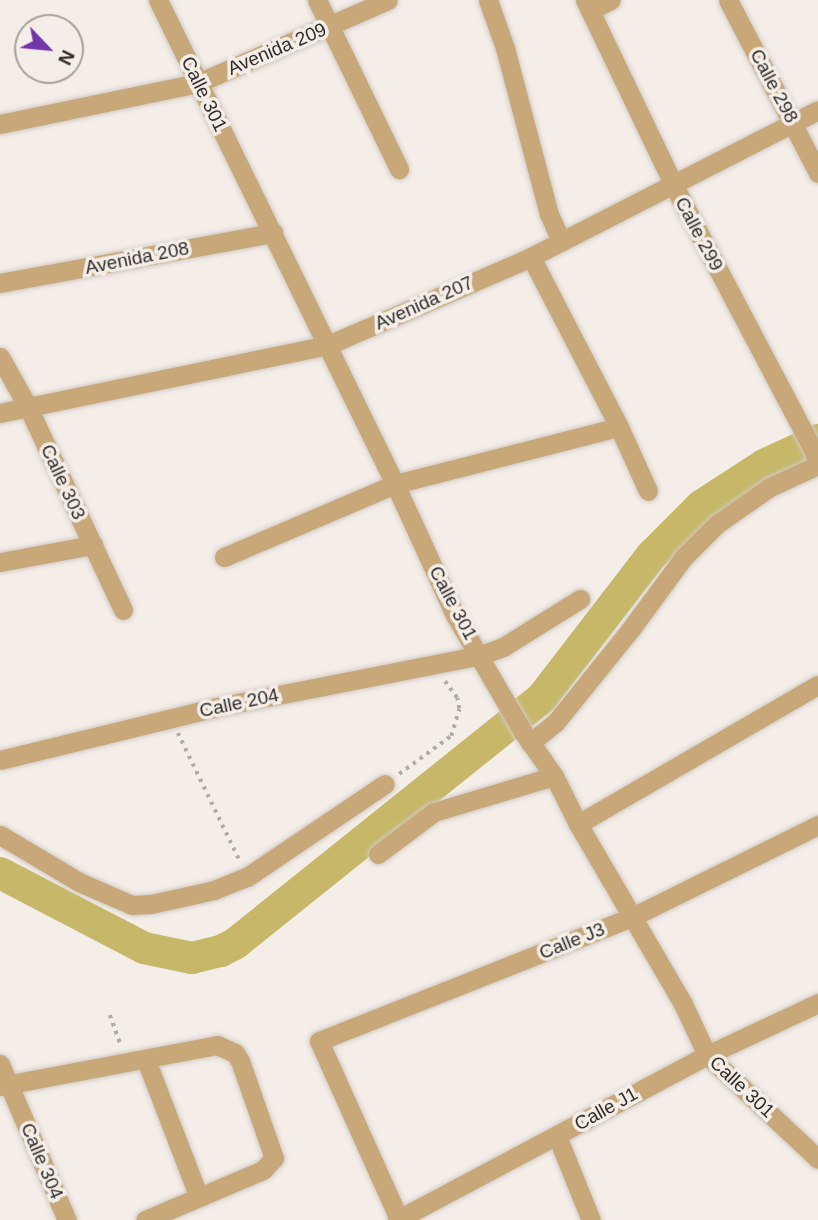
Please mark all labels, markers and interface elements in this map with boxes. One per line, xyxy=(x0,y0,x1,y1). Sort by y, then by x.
north arrow xyxy=(14,14,84,84)
street label: Avenida 209 xyxy=(224,18,330,80)
street label: Calle 298 xyxy=(745,45,803,127)
text: N xyxy=(54,47,79,68)
street label: Calle 301 xyxy=(176,53,232,135)
street label: Calle 299 xyxy=(670,193,728,275)
street label: Avenida 208 xyxy=(83,237,191,279)
street label: Avenida 207 xyxy=(371,271,477,335)
street label: Calle 303 xyxy=(36,441,90,523)
street label: Calle 301 xyxy=(424,562,482,644)
street label: Calle 204 xyxy=(197,684,281,722)
street label: Calle J3 xyxy=(536,918,608,964)
street label: Calle 301 xyxy=(705,1051,779,1123)
street label: Calle J1 xyxy=(570,1082,642,1136)
street label: Calle 304 xyxy=(16,1120,68,1202)

